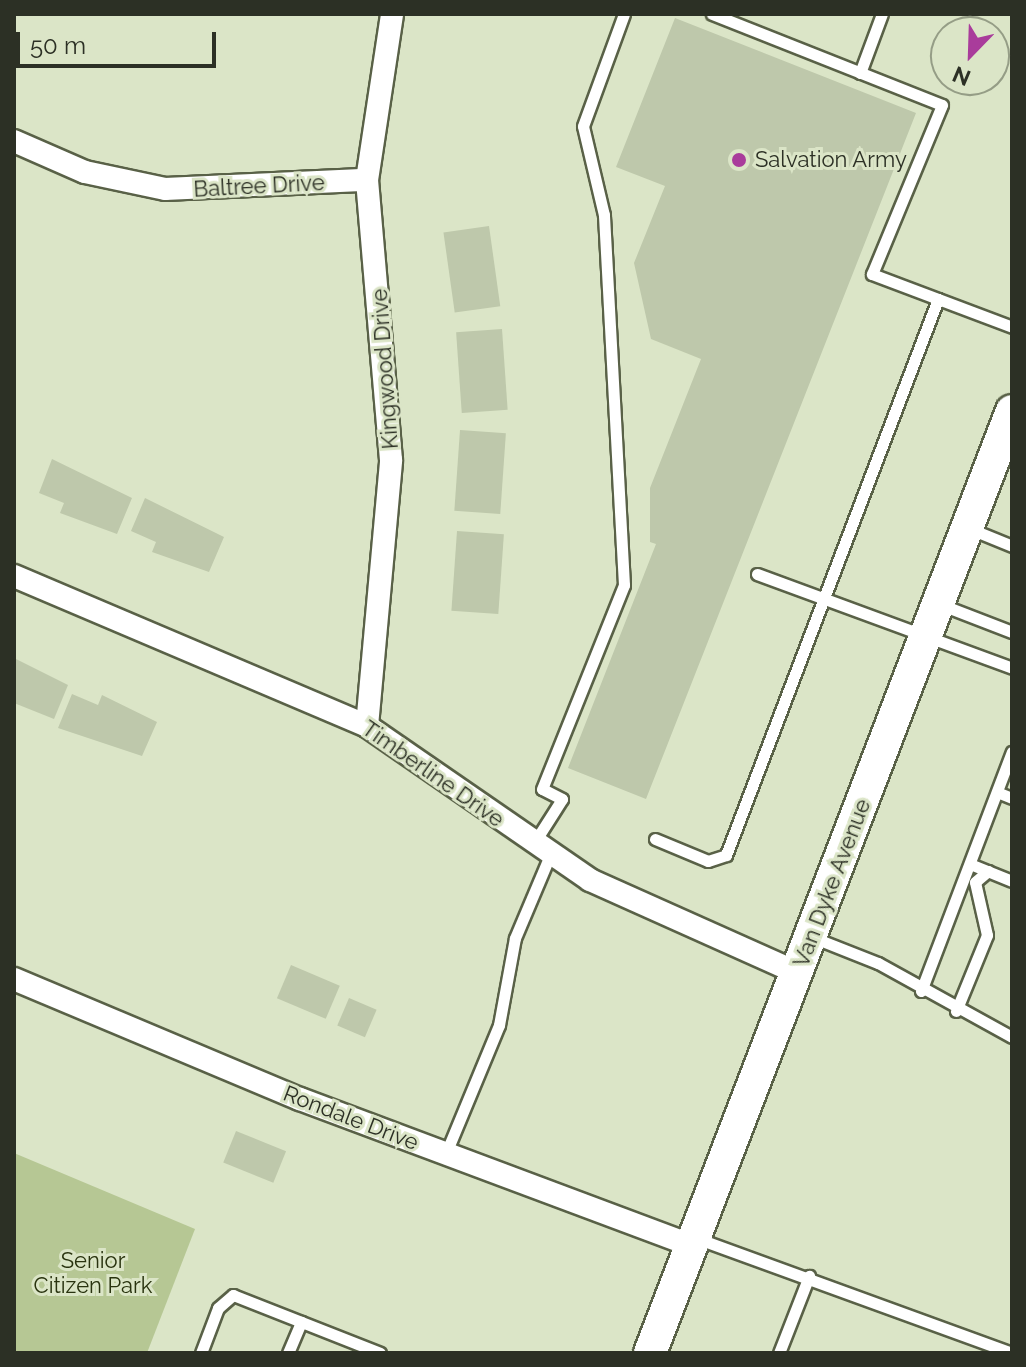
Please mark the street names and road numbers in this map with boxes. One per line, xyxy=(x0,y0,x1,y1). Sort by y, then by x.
street label: Baltree Drive xyxy=(193,169,325,203)
street label: Kingwood Drive xyxy=(366,288,404,450)
street label: Timberline Drive xyxy=(357,715,509,833)
street label: Van Dyke Avenue xyxy=(788,795,876,971)
street label: Rondale Drive xyxy=(280,1080,422,1156)

